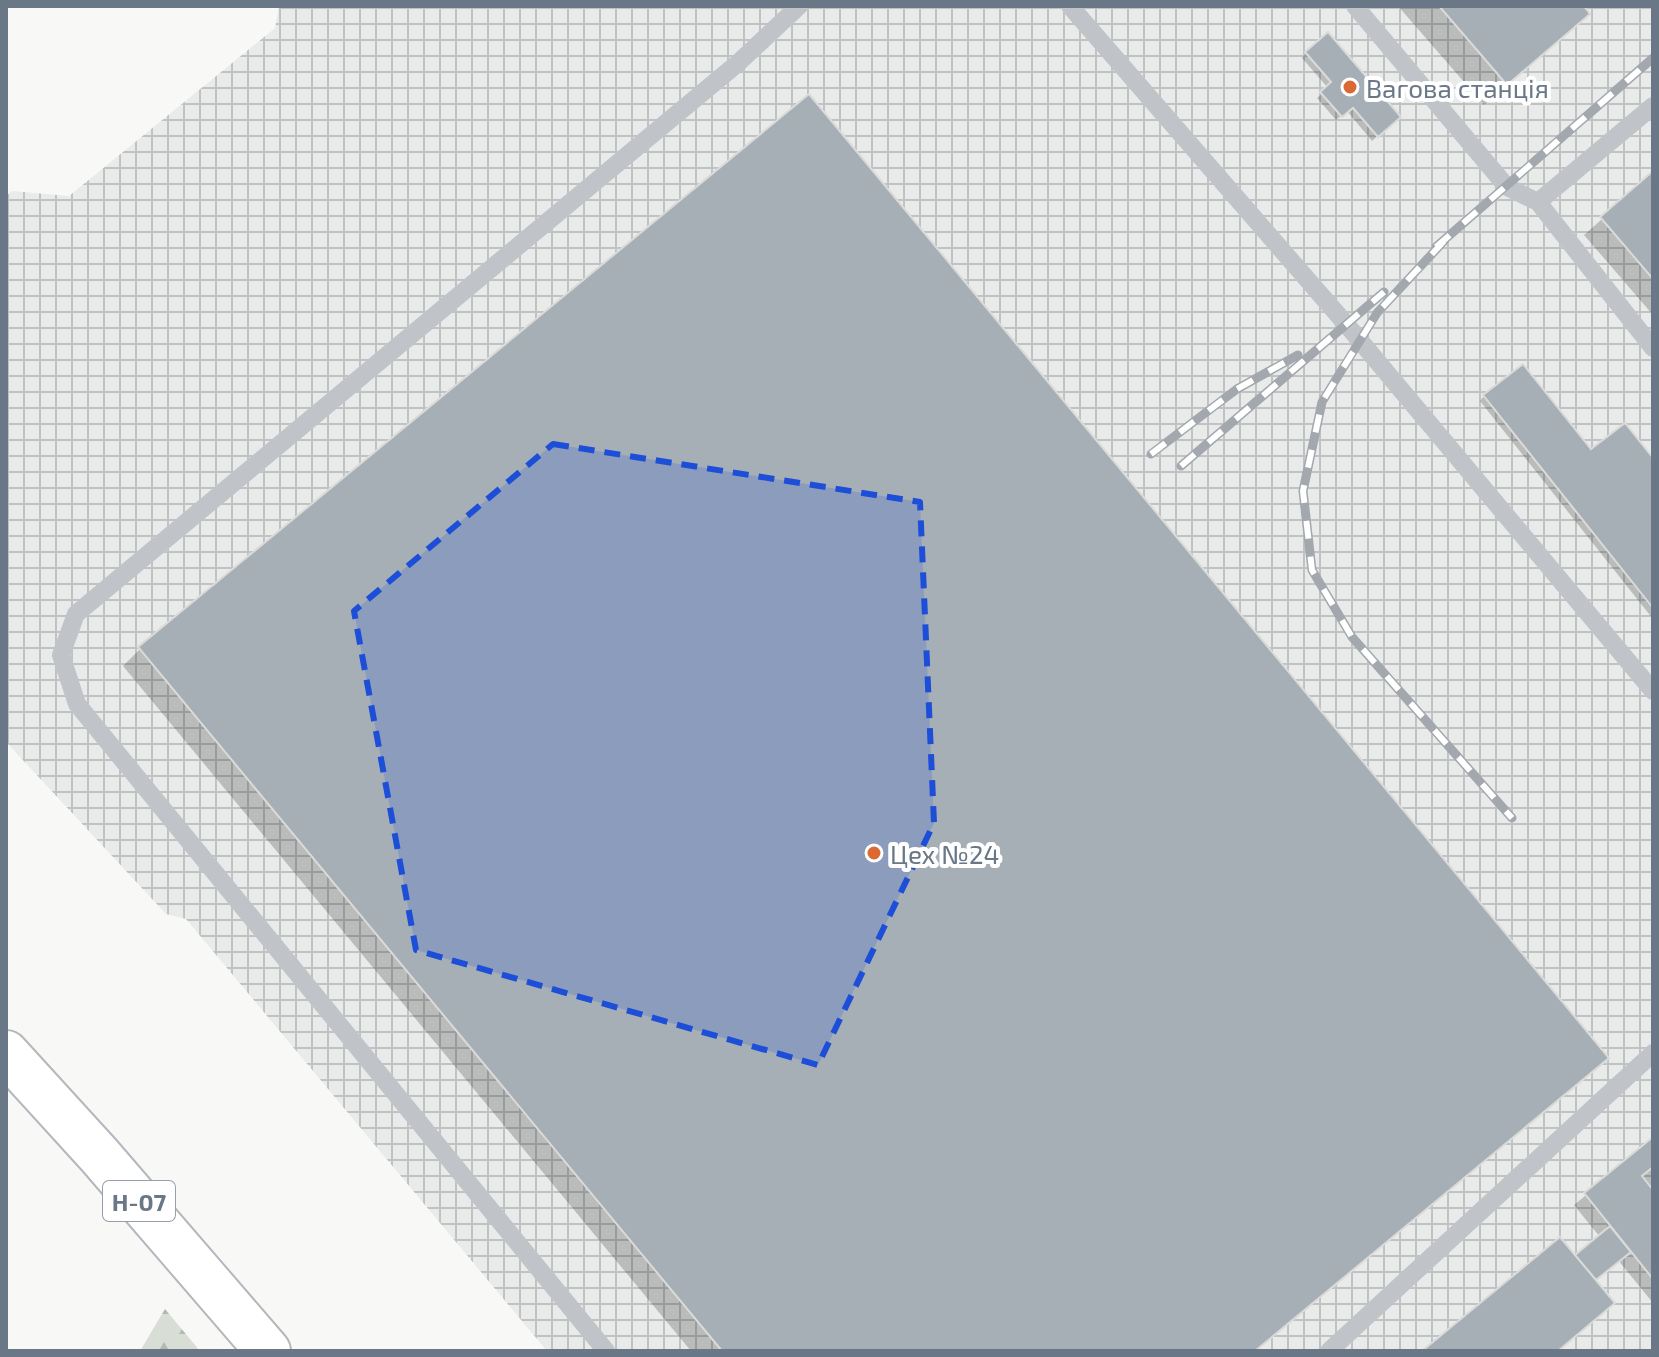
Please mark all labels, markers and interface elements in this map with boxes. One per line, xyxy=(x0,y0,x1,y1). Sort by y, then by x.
place label: Вагова станція xyxy=(1366,72,1549,103)
marker: Вагова станція xyxy=(1341,78,1359,96)
place label: Цех №24 xyxy=(890,838,1000,869)
marker: Цех №24 xyxy=(865,844,883,862)
road number: Н-07 xyxy=(103,1181,175,1221)

